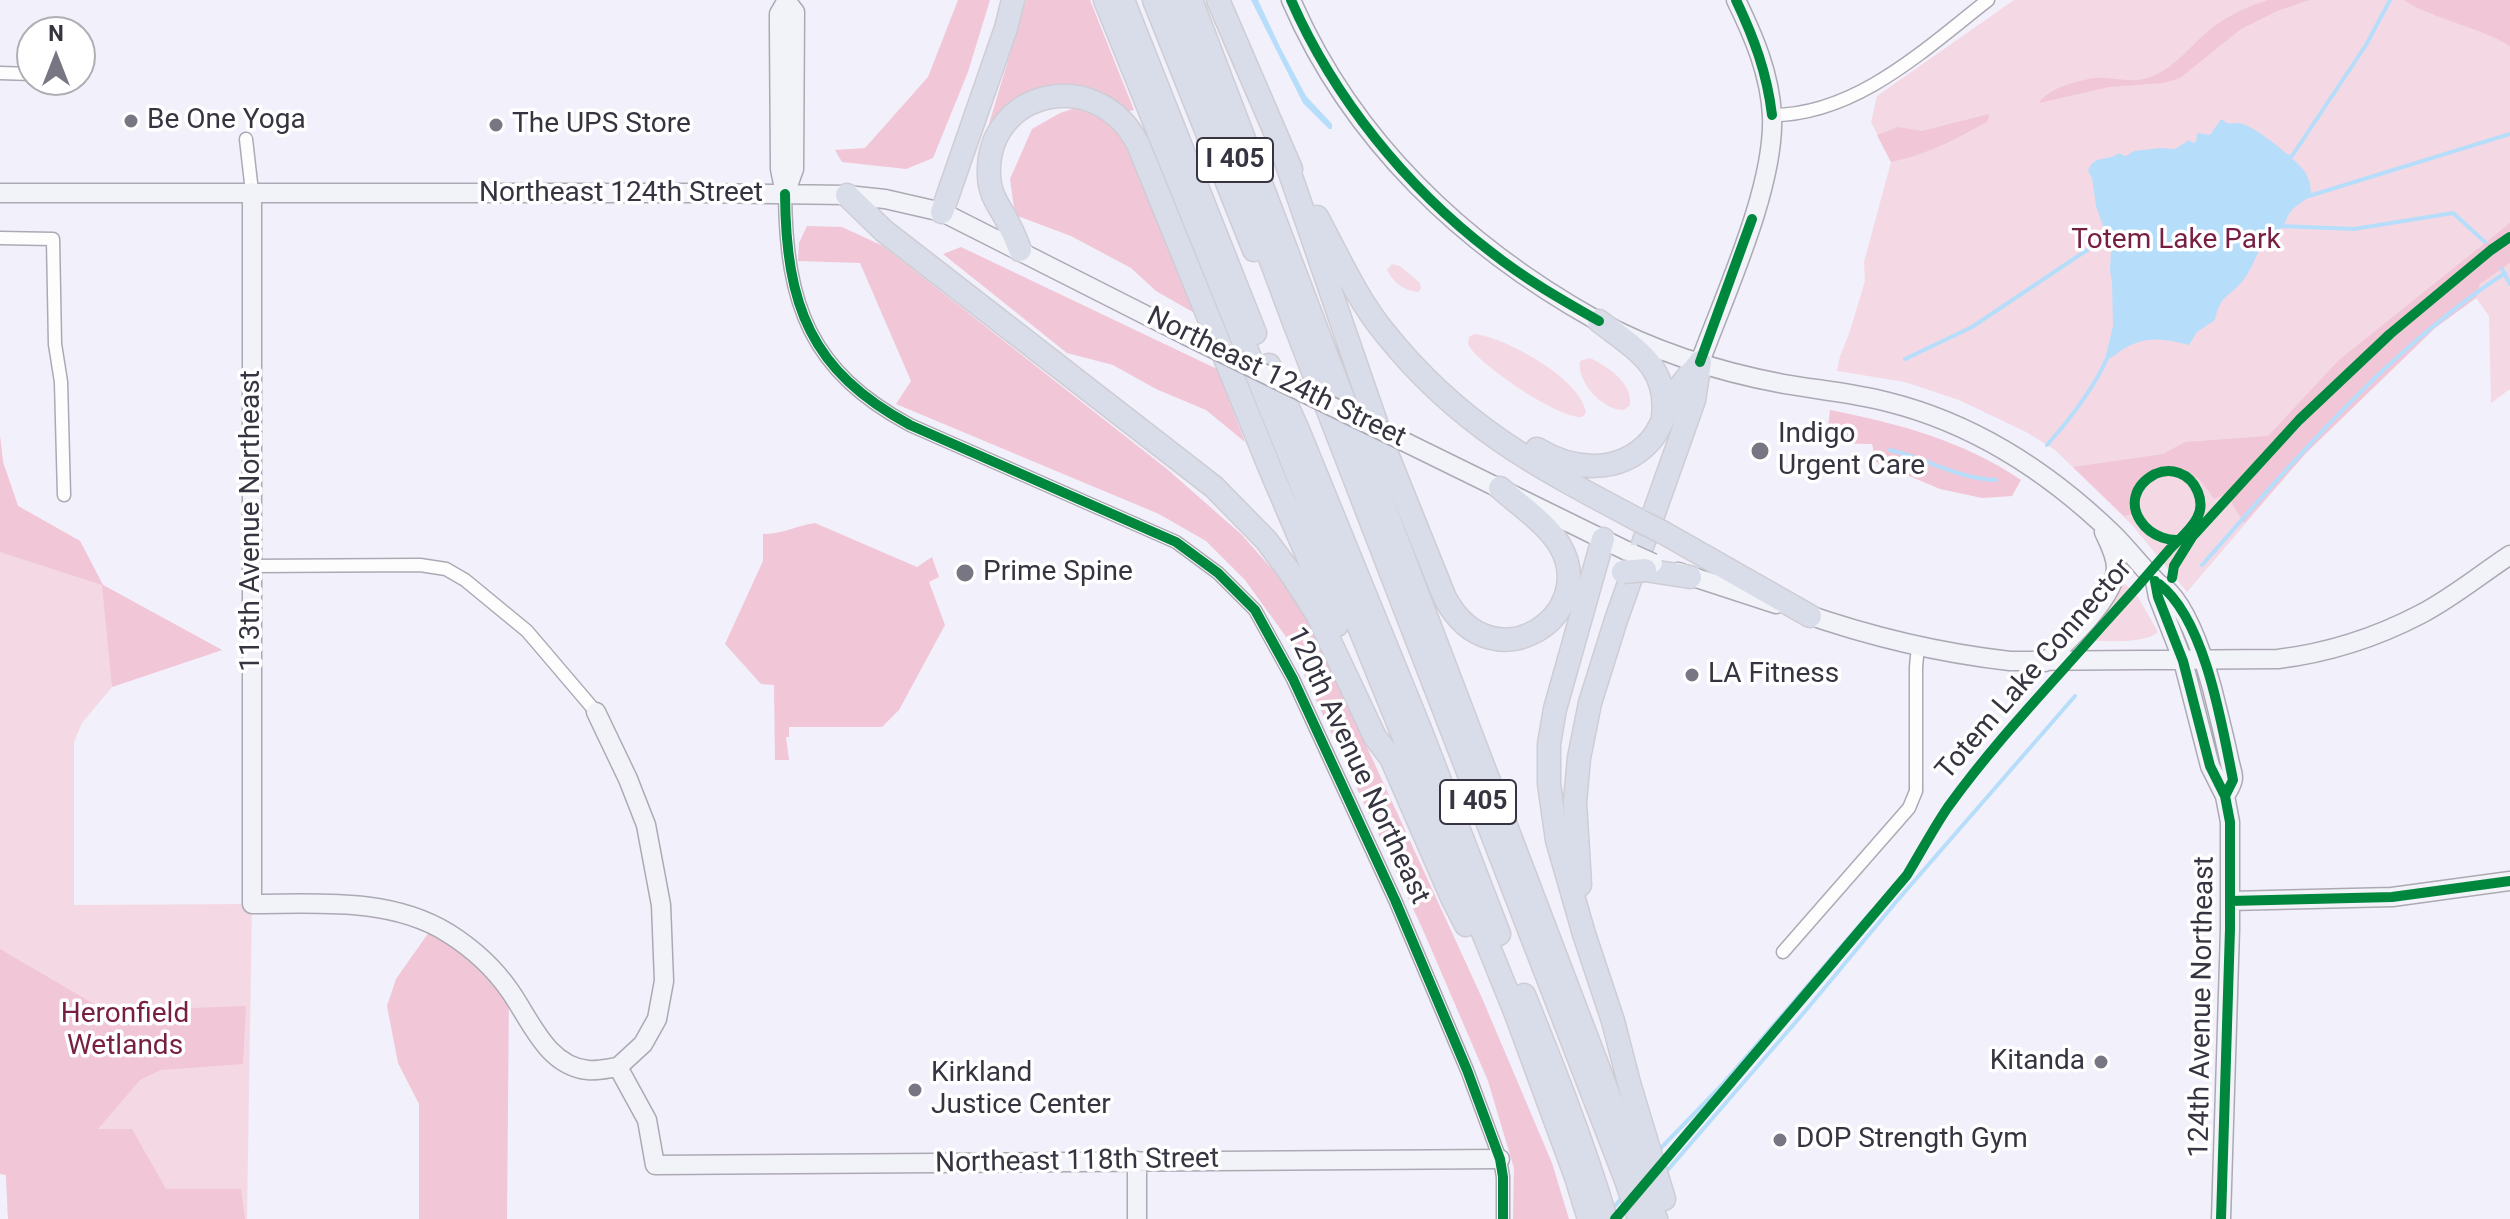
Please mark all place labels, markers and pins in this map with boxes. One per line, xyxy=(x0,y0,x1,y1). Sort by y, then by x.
place label: Be One Yoga xyxy=(147,104,306,138)
place label: The UPS Store xyxy=(512,108,691,142)
marker: Be One Yoga xyxy=(122,112,140,130)
marker: The UPS Store xyxy=(487,116,505,134)
place label: Indigo Urgent Care xyxy=(1778,418,1925,484)
marker: Indigo Urgent Care xyxy=(1749,440,1771,462)
place label: Prime Spine xyxy=(983,556,1133,590)
marker: Prime Spine xyxy=(954,562,976,584)
place label: LA Fitness xyxy=(1708,658,1839,692)
marker: LA Fitness xyxy=(1683,666,1701,684)
place label: Kitanda xyxy=(1990,1045,2085,1079)
marker: Kitanda xyxy=(2092,1053,2110,1071)
place label: Kirkland Justice Center xyxy=(931,1057,1111,1123)
marker: Kirkland Justice Center xyxy=(906,1081,924,1099)
place label: DOP Strength Gym xyxy=(1796,1123,2028,1157)
marker: DOP Strength Gym xyxy=(1771,1131,1789,1149)

